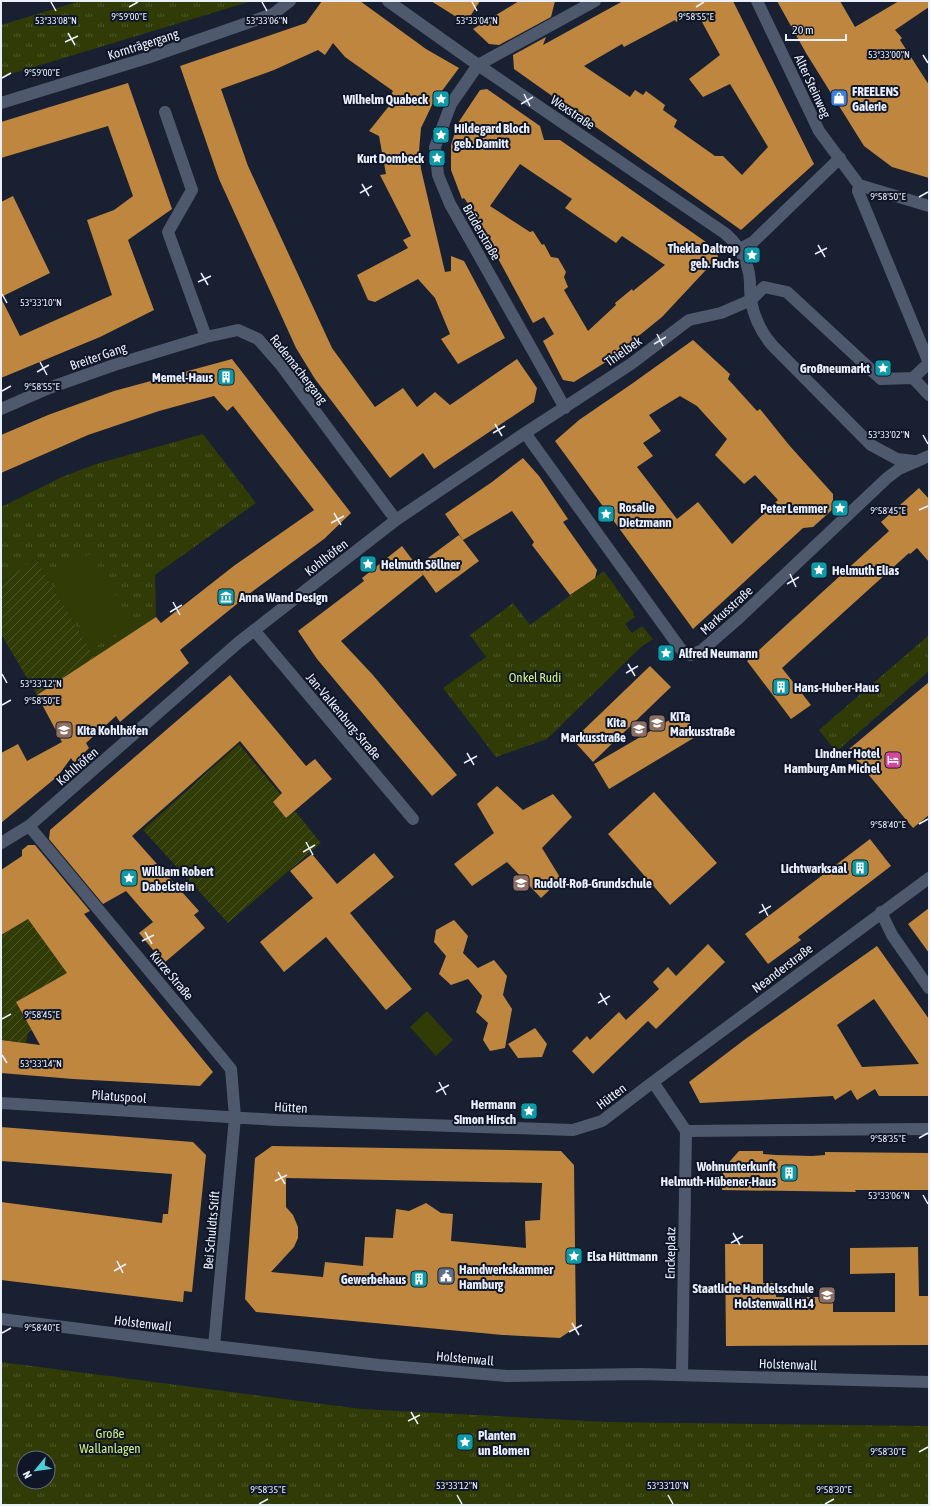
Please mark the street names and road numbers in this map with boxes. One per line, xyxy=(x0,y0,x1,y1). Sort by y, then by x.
street label: Kornträgergang xyxy=(106,26,181,63)
street label: Alter Steinweg xyxy=(791,52,834,121)
street label: Wexstraße xyxy=(548,92,598,133)
street label: Brüderstraße xyxy=(460,202,504,263)
street label: Rademachergang xyxy=(267,332,331,407)
street label: Thielbek xyxy=(602,333,645,370)
street label: Breiter Gang xyxy=(68,340,129,373)
street label: Kohlhöfen xyxy=(302,536,351,579)
street label: Markusstraße xyxy=(697,583,756,638)
street label: Jan-Valkenburg-Straße xyxy=(303,670,384,763)
street label: Kohlhöfen xyxy=(53,744,101,789)
street label: Neanderstraße xyxy=(749,941,816,996)
street label: Kurze Straße xyxy=(147,948,197,1003)
street label: Hütten xyxy=(593,1080,629,1112)
street label: Pilatuspool xyxy=(91,1087,147,1106)
street label: Hütten xyxy=(274,1099,308,1116)
street label: Bei Schuldts Stift xyxy=(201,1190,222,1270)
street label: Enckeplatz xyxy=(663,1227,678,1279)
street label: Holstenwall xyxy=(113,1313,173,1335)
street label: Holstenwall xyxy=(435,1348,495,1369)
street label: Holstenwall xyxy=(759,1356,818,1373)

